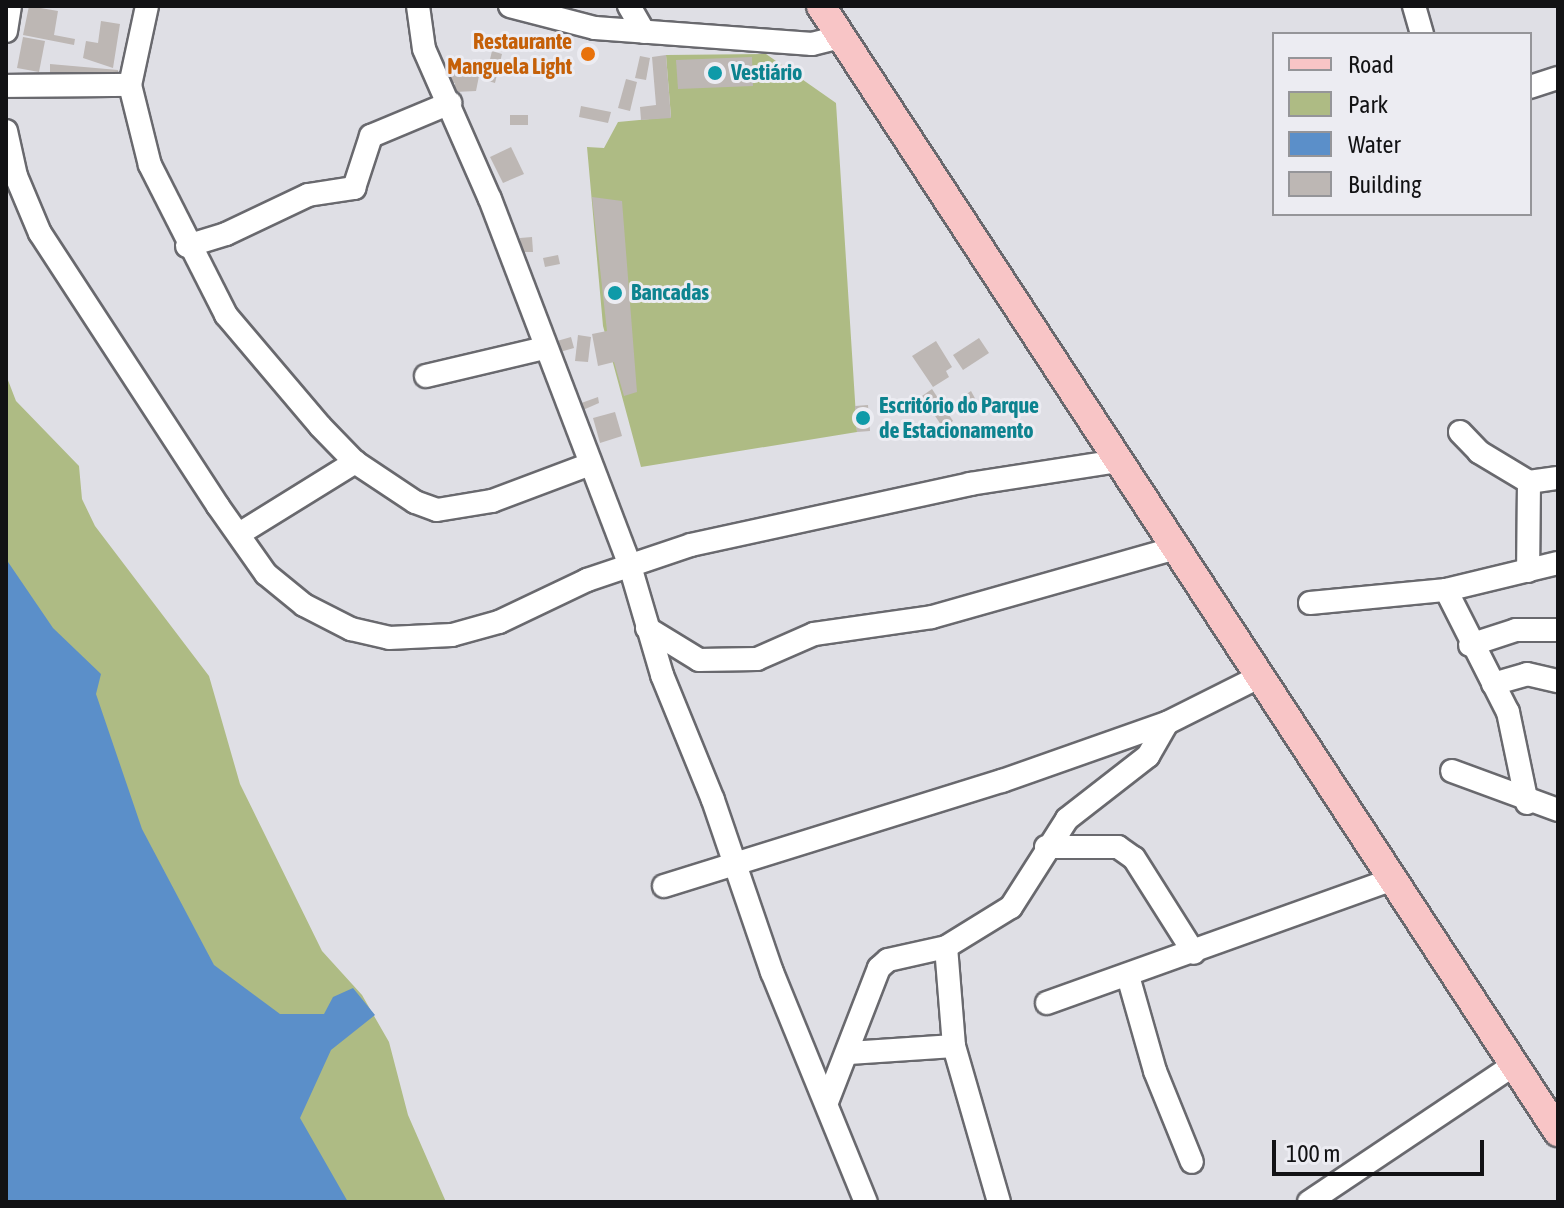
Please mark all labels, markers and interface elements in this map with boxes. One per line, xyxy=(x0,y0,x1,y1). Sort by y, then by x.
place label: Restaurante Manguela Light xyxy=(447,28,572,80)
legend xyxy=(1272,32,1532,216)
marker: Restaurante Manguela Light xyxy=(579,45,597,63)
text: Road xyxy=(1348,51,1394,78)
place label: Vestiário xyxy=(731,60,802,86)
marker: Vestiário xyxy=(706,64,724,82)
text: Park xyxy=(1348,91,1388,118)
text: Water xyxy=(1348,131,1401,158)
text: Building xyxy=(1348,171,1421,198)
place label: Bancadas xyxy=(631,280,709,306)
marker: Bancadas xyxy=(606,284,624,302)
place label: Escritório do Parque de Estacionamento xyxy=(879,392,1039,444)
marker: Escritório do Parque de Estacionamento xyxy=(854,409,872,427)
scale bar xyxy=(1276,1124,1488,1174)
text: 100 m xyxy=(1286,1140,1340,1167)

